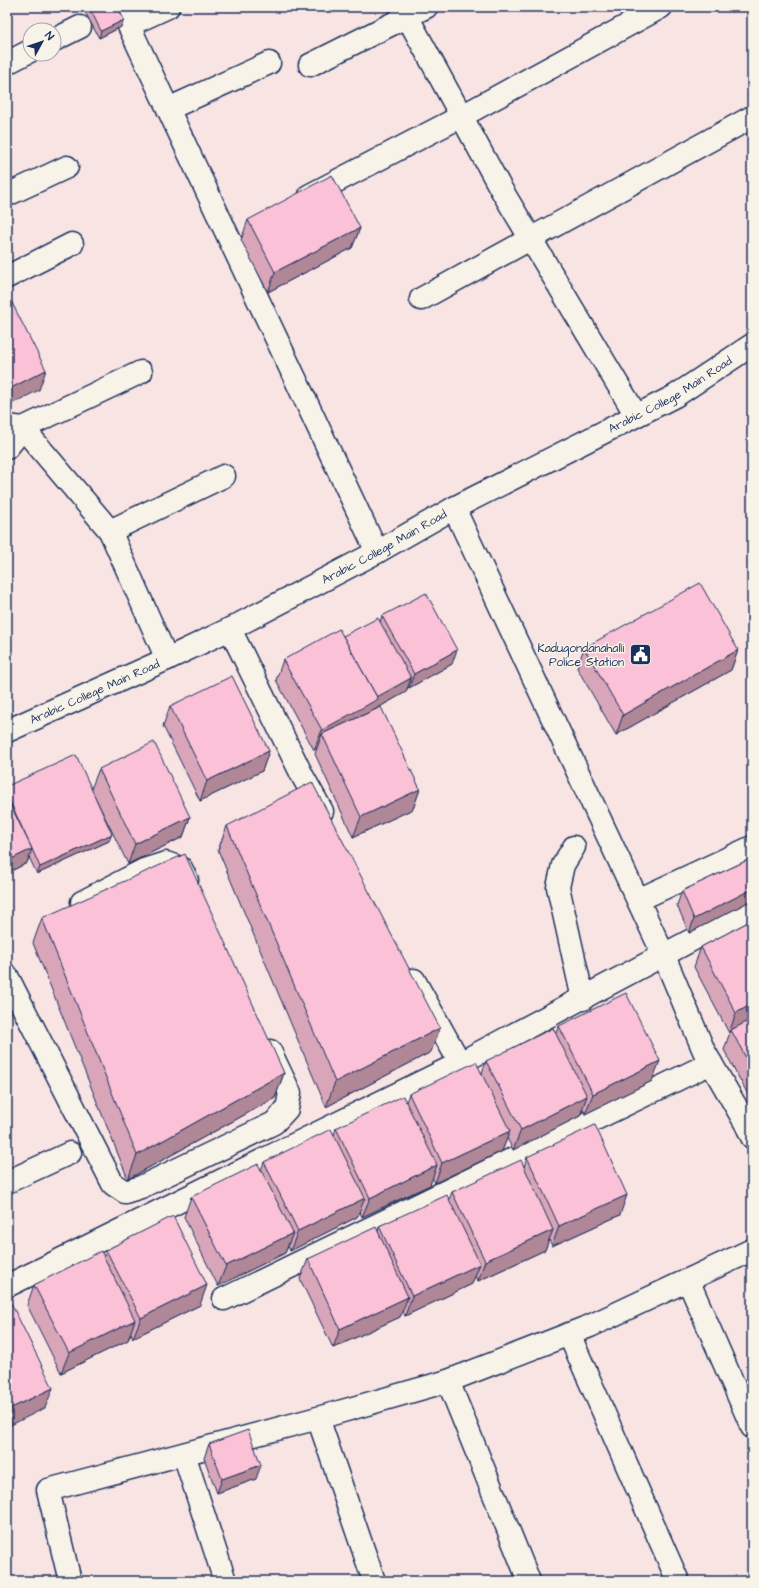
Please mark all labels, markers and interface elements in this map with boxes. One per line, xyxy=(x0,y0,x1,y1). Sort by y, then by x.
north arrow xyxy=(22,22,62,62)
text: N xyxy=(41,28,57,43)
street label: Arabic College Main Road xyxy=(605,352,736,437)
street label: Arabic College Main Road xyxy=(319,506,450,589)
place label: Kadugondanahalli Police Station xyxy=(537,640,624,671)
public building icon: Kadugondanahalli Police Station xyxy=(627,642,653,668)
street label: Arabic College Main Road xyxy=(27,655,162,729)

